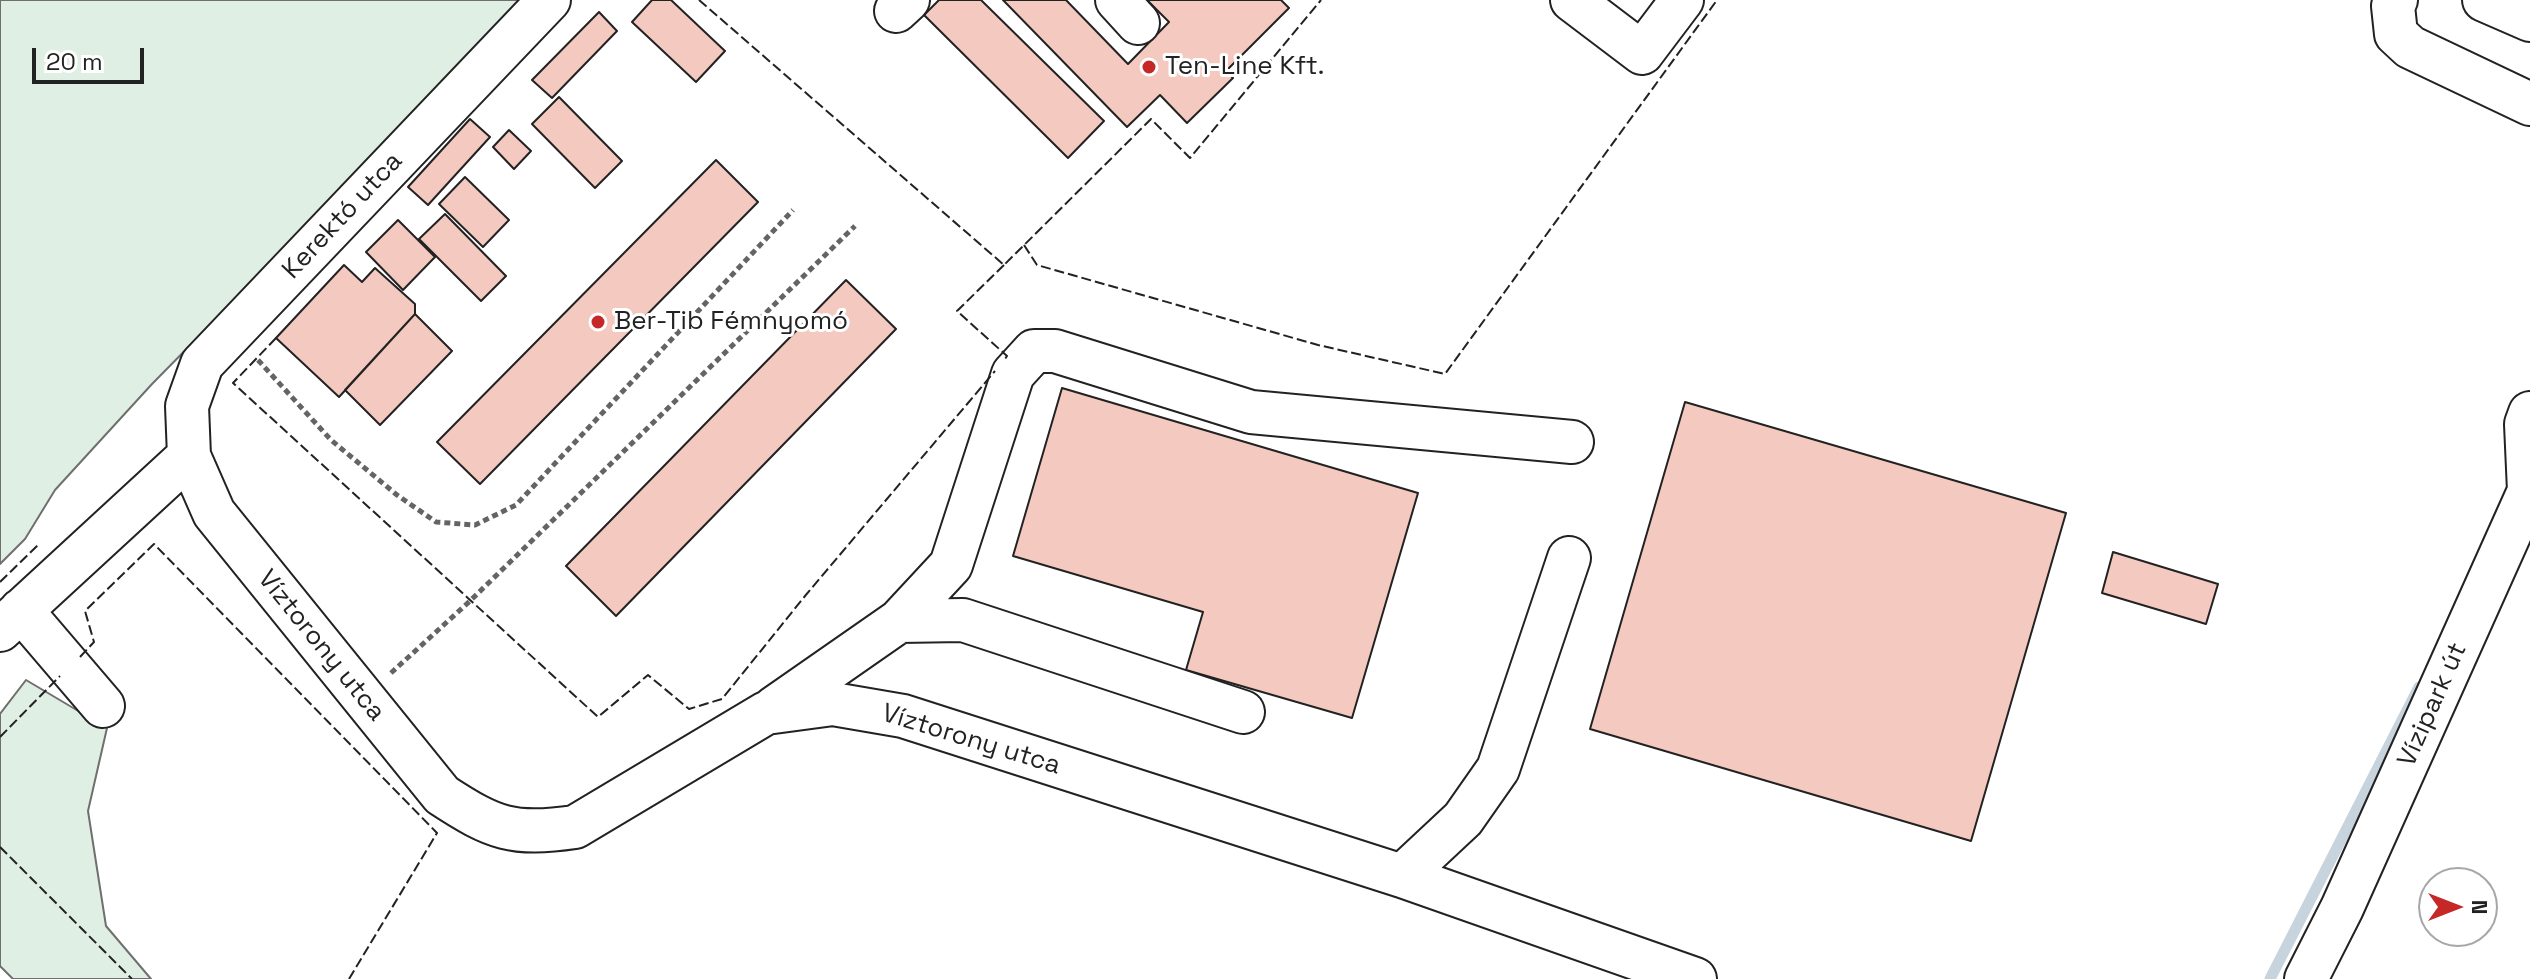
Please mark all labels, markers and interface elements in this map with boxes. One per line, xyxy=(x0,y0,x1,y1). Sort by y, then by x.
scale bar xyxy=(36,32,148,82)
text: 20 m xyxy=(46,46,103,77)
place label: Ten-Line Kft. xyxy=(1165,51,1324,83)
marker: Ten-Line Kft. xyxy=(1140,58,1158,76)
street label: Kerektó utca xyxy=(276,146,410,286)
place label: Ber-Tib Fémnyomó xyxy=(614,306,848,338)
marker: Ber-Tib Fémnyomó xyxy=(589,313,607,331)
street label: Víztorony utca xyxy=(251,564,391,728)
street label: Vízipark út xyxy=(2392,638,2474,772)
street label: Víztorony utca xyxy=(878,698,1064,782)
north arrow xyxy=(2418,867,2498,947)
text: N xyxy=(2466,900,2494,914)

